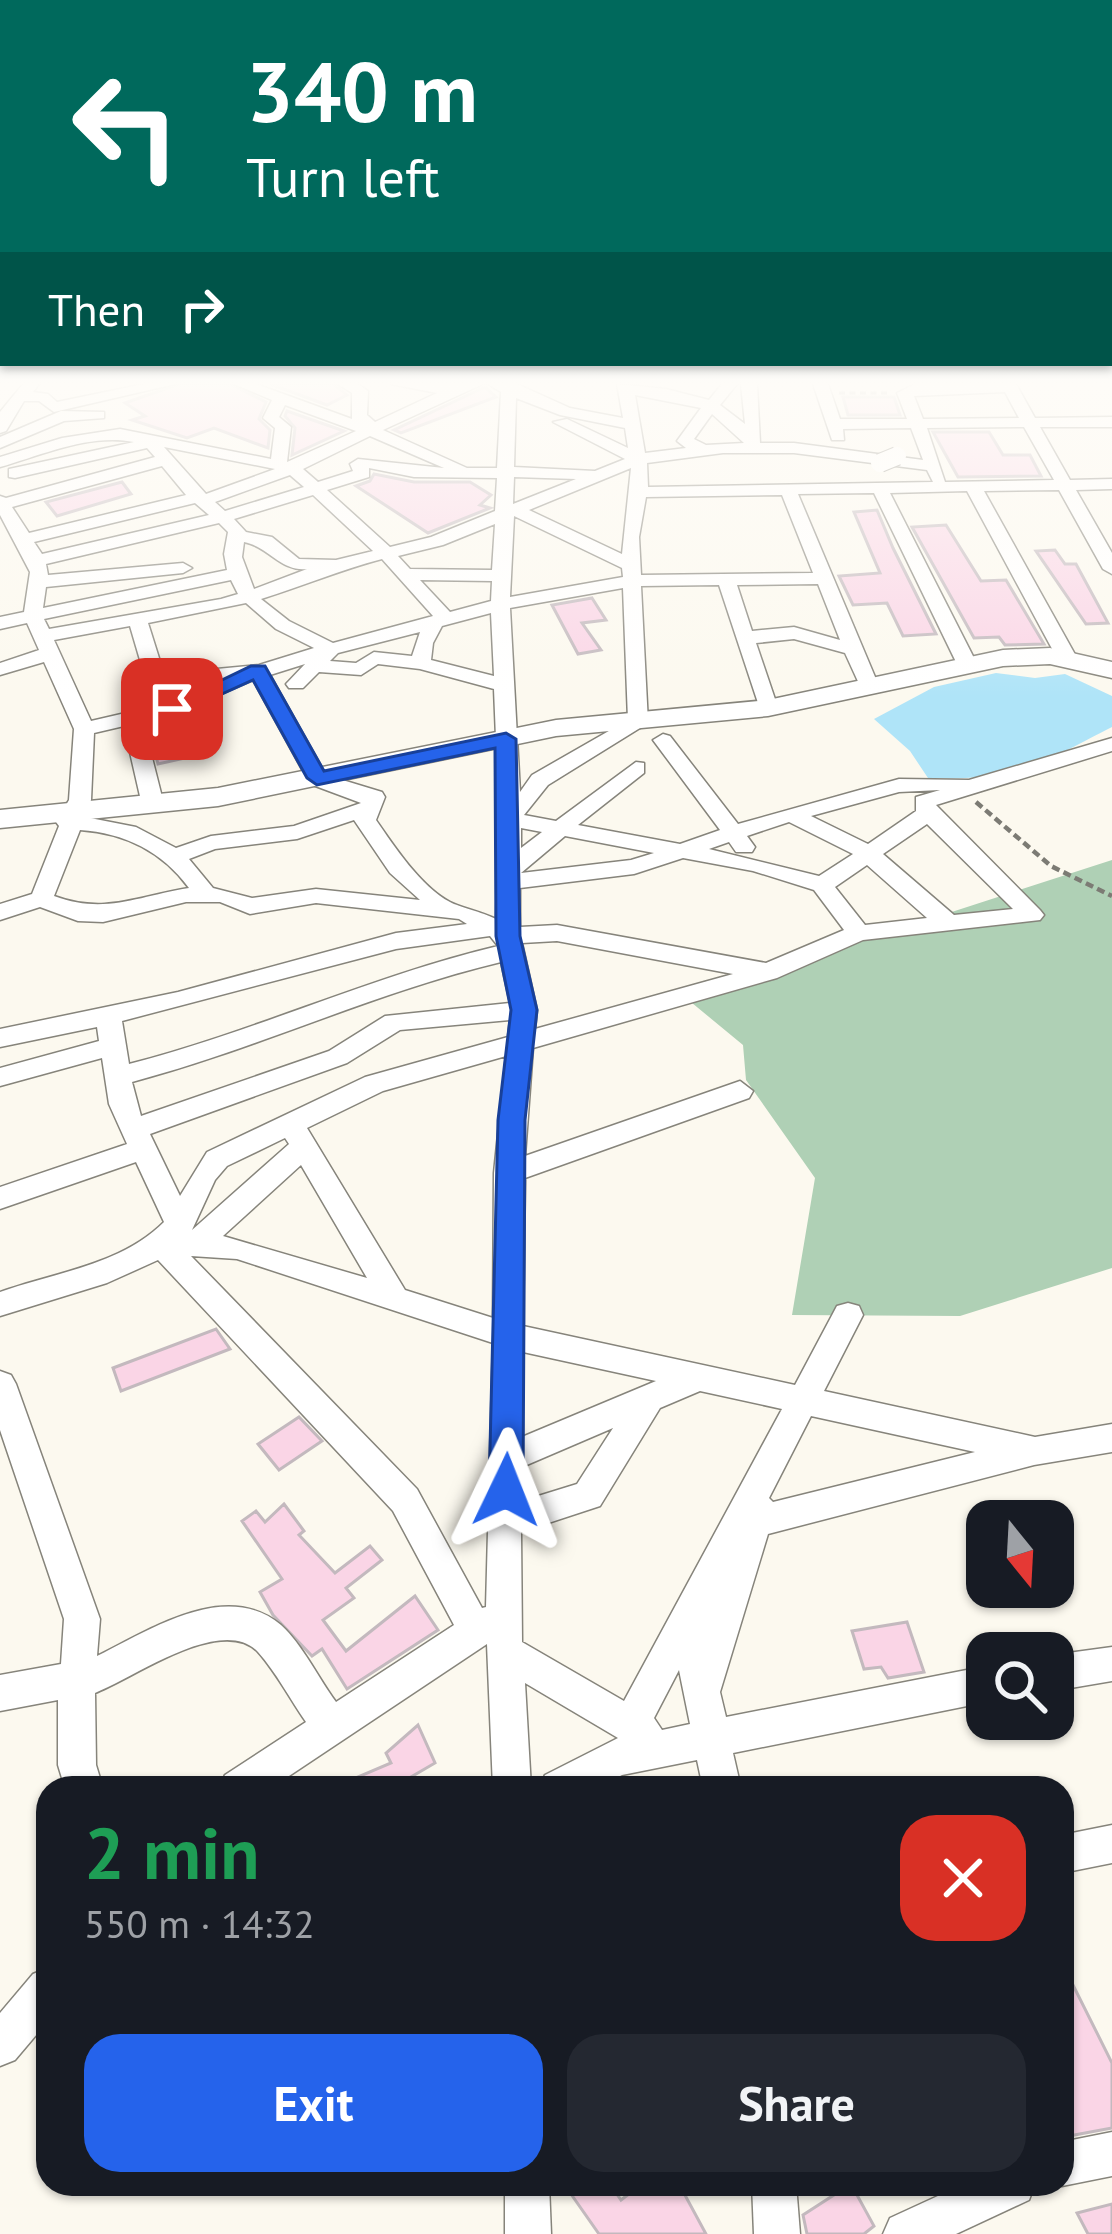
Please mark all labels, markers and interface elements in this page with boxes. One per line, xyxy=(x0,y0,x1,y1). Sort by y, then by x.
text: 340 m xyxy=(246,36,478,145)
icon: left xyxy=(48,48,204,204)
text: Turn left xyxy=(246,142,440,212)
icon: right xyxy=(169,276,235,342)
text: Then xyxy=(48,280,145,338)
pin xyxy=(121,658,223,760)
icon: arrive xyxy=(139,676,205,742)
position arrow xyxy=(443,1427,569,1553)
north arrow xyxy=(966,1500,1074,1608)
map controls xyxy=(966,1500,1074,1740)
button: search xyxy=(966,1632,1074,1740)
text: 2 min xyxy=(84,1806,260,1899)
button: close xyxy=(900,1815,1026,1941)
text: 550 m · 14:32 xyxy=(84,1898,315,1949)
button: Exit xyxy=(84,2034,543,2172)
button: Share xyxy=(567,2034,1026,2172)

